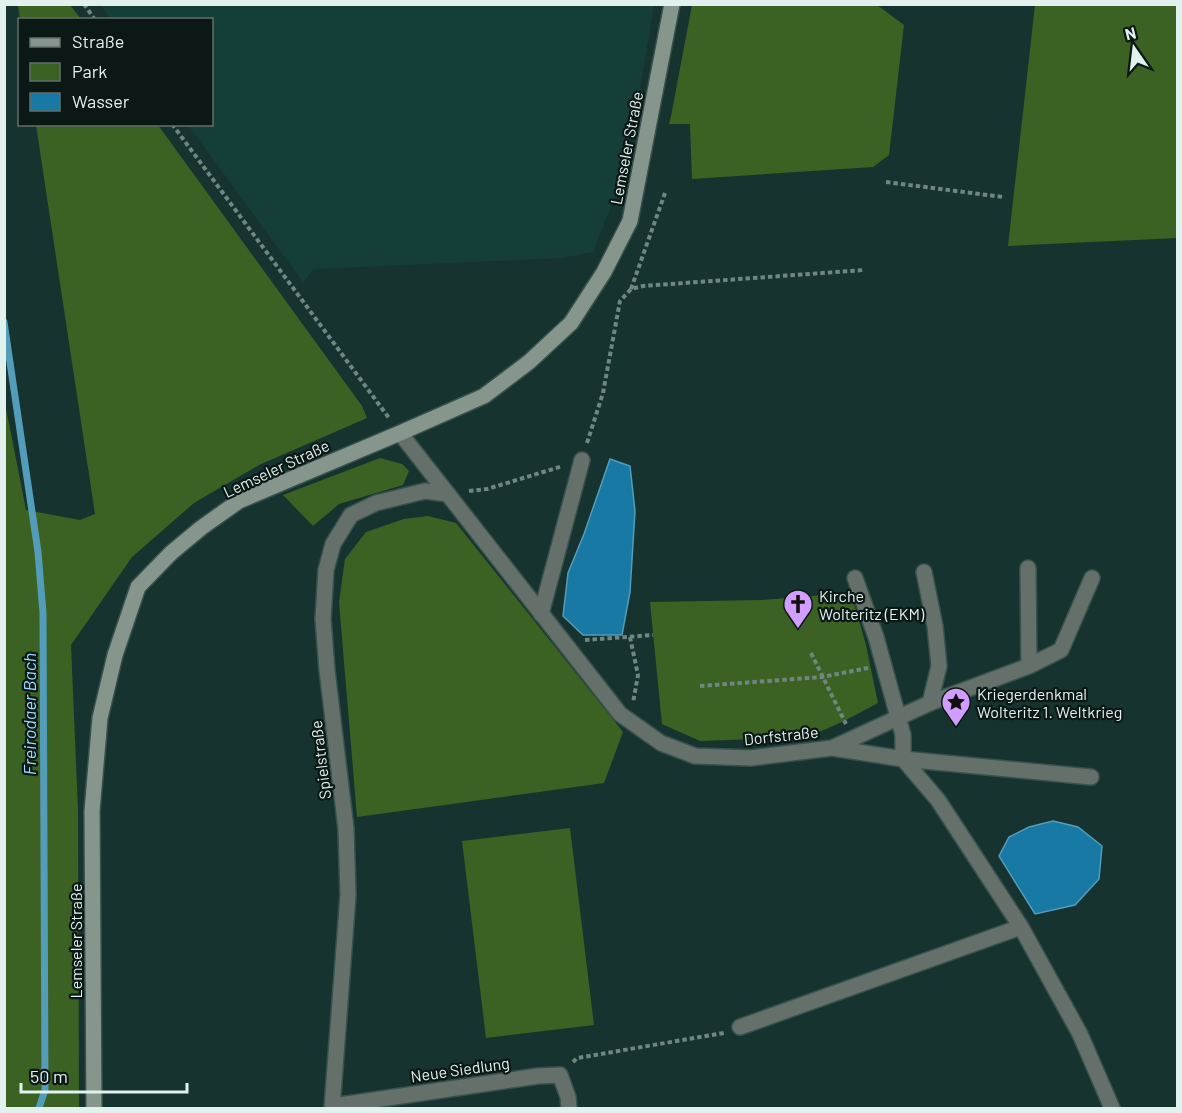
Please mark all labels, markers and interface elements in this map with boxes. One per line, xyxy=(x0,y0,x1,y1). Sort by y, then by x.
legend xyxy=(18,18,213,126)
north arrow xyxy=(1104,18,1164,78)
text: N xyxy=(1123,22,1138,43)
text: Straße xyxy=(72,30,124,52)
text: Park xyxy=(72,60,107,82)
text: Wasser xyxy=(72,90,130,112)
street label: Lemseler Straße xyxy=(606,90,646,206)
street label: Lemseler Straße xyxy=(220,435,332,501)
place label: Kirche Wolteritz (EKM) xyxy=(819,586,925,623)
church icon: Kirche Wolteritz (EKM) xyxy=(782,588,814,630)
water label: Freirodaer Bach xyxy=(18,653,40,775)
place label: Kriegerdenkmal Wolteritz 1. Weltkrieg xyxy=(977,684,1122,721)
place icon: Kriegerdenkmal Wolteritz 1. Weltkrieg xyxy=(940,686,972,728)
street label: Spielstraße xyxy=(306,719,334,801)
street label: Dorfstraße xyxy=(743,722,819,748)
street label: Lemseler Straße xyxy=(66,884,85,998)
street label: Neue Siedlung xyxy=(409,1053,511,1085)
scale bar xyxy=(21,1056,188,1094)
text: 50 m xyxy=(30,1065,68,1087)

